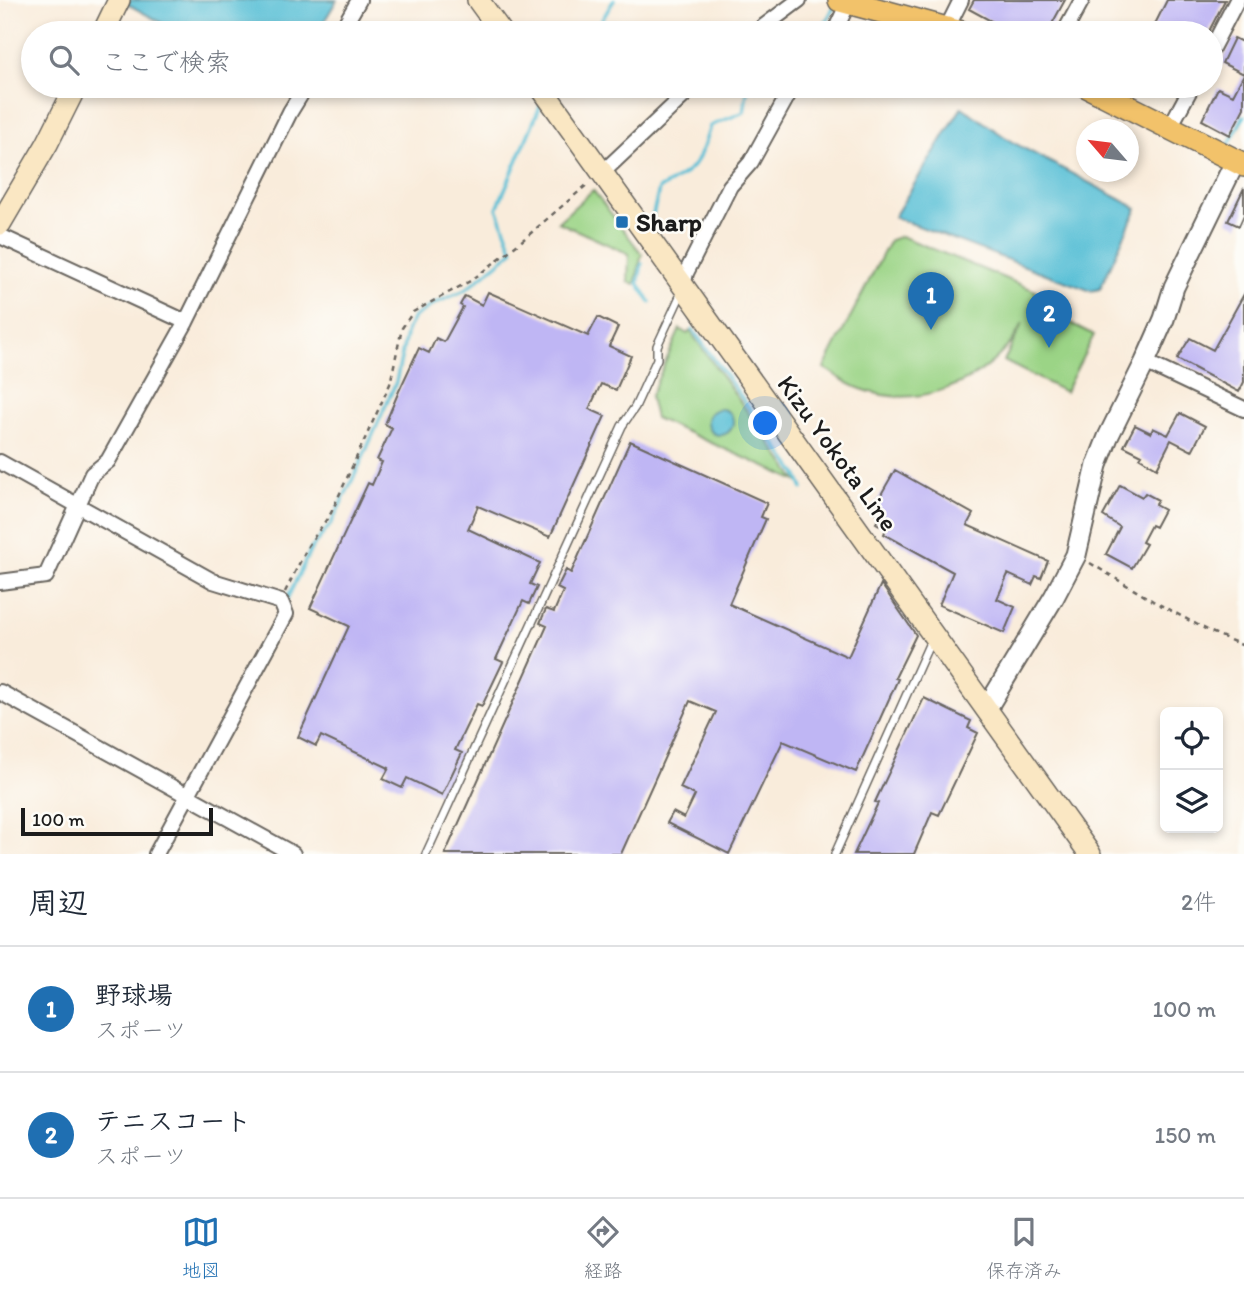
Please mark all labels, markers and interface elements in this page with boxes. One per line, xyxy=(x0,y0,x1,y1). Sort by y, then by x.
search box xyxy=(21,21,1223,98)
icon: search xyxy=(45,41,83,79)
text: ここで検索 xyxy=(101,46,231,78)
north arrow xyxy=(1076,119,1139,182)
place label: Sharp xyxy=(636,206,702,238)
marker: Sharp xyxy=(614,214,630,230)
pin: 1 xyxy=(908,272,954,330)
pin: 2 xyxy=(1026,290,1072,348)
street label: Kizu Yokota Line xyxy=(771,369,905,537)
your location xyxy=(748,406,782,440)
map controls xyxy=(1160,707,1223,833)
button: locate xyxy=(1160,707,1223,770)
button: layers xyxy=(1160,770,1223,833)
scale bar xyxy=(21,805,214,837)
text: 100 m xyxy=(32,808,84,831)
text: 周辺 xyxy=(28,884,88,921)
text: 2件 xyxy=(1181,888,1216,916)
text: 野球場 xyxy=(95,979,173,1011)
text: 1 xyxy=(46,995,56,1023)
text: 100 m xyxy=(1152,995,1216,1023)
text: スポーツ xyxy=(95,1016,187,1044)
text: テニスコート xyxy=(95,1105,252,1137)
text: 2 xyxy=(45,1121,57,1149)
text: 150 m xyxy=(1155,1121,1216,1149)
text: スポーツ xyxy=(95,1142,187,1170)
tab: 地図 xyxy=(182,1213,220,1282)
tab: 経路 xyxy=(584,1213,622,1282)
tab: 保存済み xyxy=(986,1213,1062,1282)

